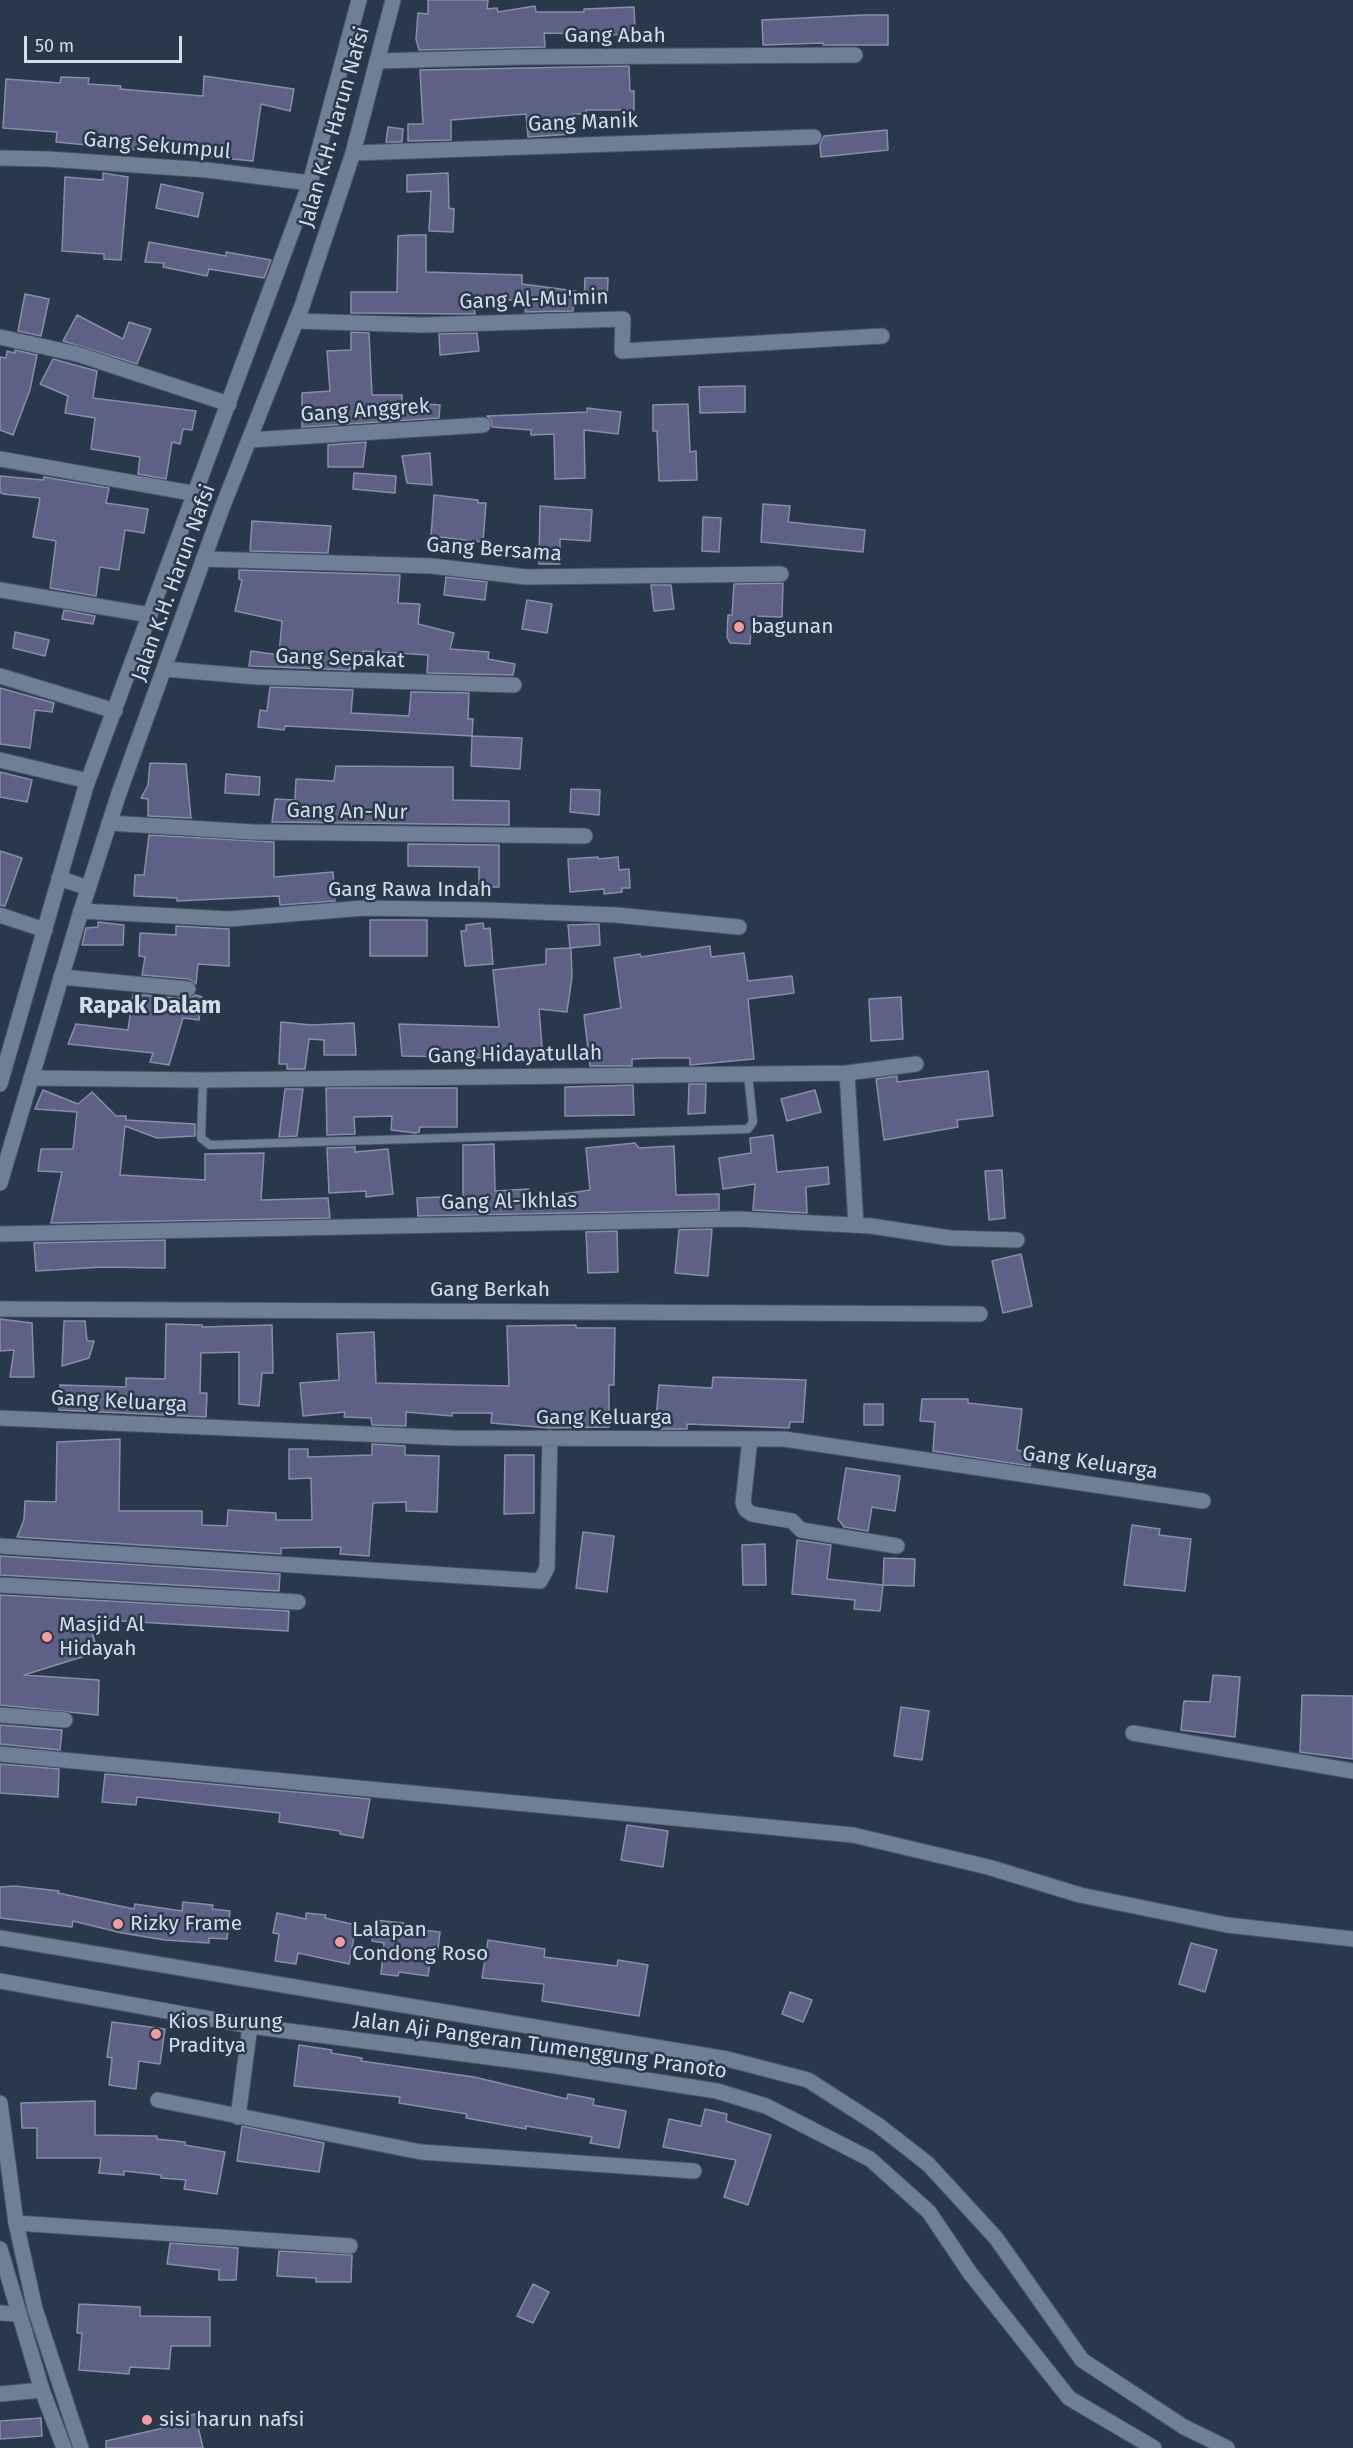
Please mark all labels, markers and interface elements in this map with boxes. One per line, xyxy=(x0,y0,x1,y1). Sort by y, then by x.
street label: Gang Abah xyxy=(564,23,666,49)
scale bar xyxy=(27,24,184,62)
street label: Jalan K.H. Harun Nafsi xyxy=(294,24,376,230)
text: 50 m xyxy=(35,35,74,57)
street label: Gang Manik xyxy=(527,108,639,138)
street label: Gang Sekumpul xyxy=(82,127,232,165)
street label: Gang Al-Mu'min xyxy=(459,285,609,315)
street label: Gang Anggrek xyxy=(300,394,430,428)
street label: Jalan K.H. Harun Nafsi xyxy=(127,481,221,685)
street label: Gang Bersama xyxy=(425,533,563,567)
place label: bagunan xyxy=(751,614,833,640)
marker: bagunan xyxy=(732,620,746,634)
street label: Gang Sepakat xyxy=(275,644,405,674)
street label: Gang An-Nur xyxy=(286,798,408,826)
street label: Gang Rawa Indah xyxy=(328,877,492,903)
district label: Rapak Dalam xyxy=(79,992,221,1020)
street label: Gang Hidayatullah xyxy=(428,1041,602,1069)
street label: Gang Al-Ikhlas xyxy=(441,1188,577,1216)
street label: Gang Berkah xyxy=(430,1277,550,1303)
street label: Gang Keluarga xyxy=(50,1386,188,1418)
street label: Gang Keluarga xyxy=(536,1405,672,1431)
street label: Gang Keluarga xyxy=(1021,1441,1159,1485)
place label: Masjid Al Hidayah xyxy=(59,1612,144,1662)
marker: Masjid Al Hidayah xyxy=(40,1630,54,1644)
place label: Rizky Frame xyxy=(130,1911,242,1937)
marker: Rizky Frame xyxy=(111,1917,125,1931)
place label: Lalapan Condong Roso xyxy=(352,1917,488,1967)
marker: Lalapan Condong Roso xyxy=(333,1935,347,1949)
street label: Jalan Aji Pangeran Tumenggung Pranoto xyxy=(352,2007,728,2085)
place label: Kios Burung Praditya xyxy=(168,2009,282,2059)
marker: Kios Burung Praditya xyxy=(149,2027,163,2041)
place label: sisi harun nafsi xyxy=(159,2407,304,2433)
marker: sisi harun nafsi xyxy=(140,2413,154,2427)

